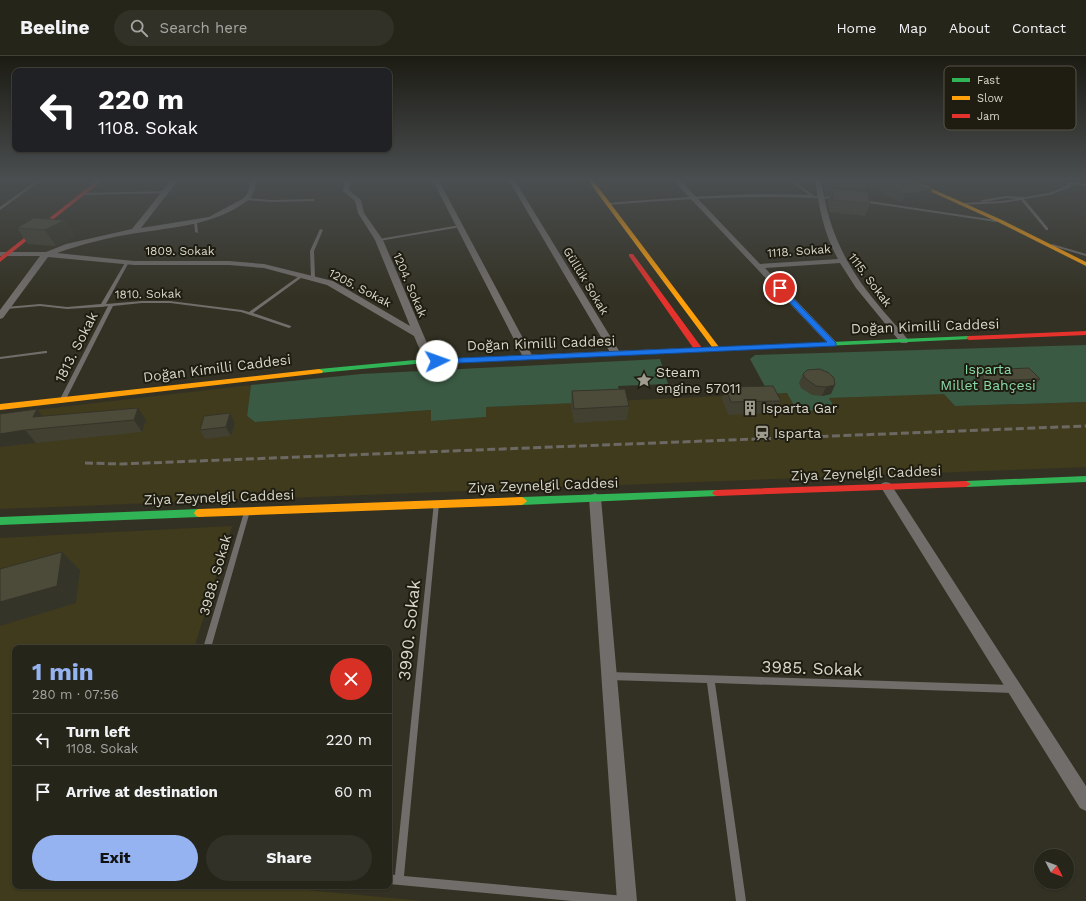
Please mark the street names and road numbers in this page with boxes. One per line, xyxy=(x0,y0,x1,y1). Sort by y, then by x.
street label: 1118. Sokak xyxy=(767,242,832,260)
street label: 1809. Sokak xyxy=(145,244,215,258)
street label: Güllük Sokak xyxy=(560,245,612,318)
street label: 1115. Sokak xyxy=(845,250,895,310)
street label: 1204. Sokak xyxy=(390,251,430,320)
street label: 1205. Sokak xyxy=(326,266,394,310)
street label: 1810. Sokak xyxy=(115,286,182,302)
street label: 1813. Sokak xyxy=(51,309,101,385)
street label: Doğan Kimilli Caddesi xyxy=(850,315,1000,337)
street label: Doğan Kimilli Caddesi xyxy=(466,332,616,354)
street label: Doğan Kimilli Caddesi xyxy=(142,351,292,385)
street label: Ziya Zeynelgil Caddesi xyxy=(791,462,941,484)
street label: Ziya Zeynelgil Caddesi xyxy=(468,474,618,496)
street label: Ziya Zeynelgil Caddesi xyxy=(144,486,294,508)
street label: 3988. Sokak xyxy=(196,533,234,617)
street label: 3990. Sokak xyxy=(394,578,424,681)
street label: 3985. Sokak xyxy=(761,656,863,680)

